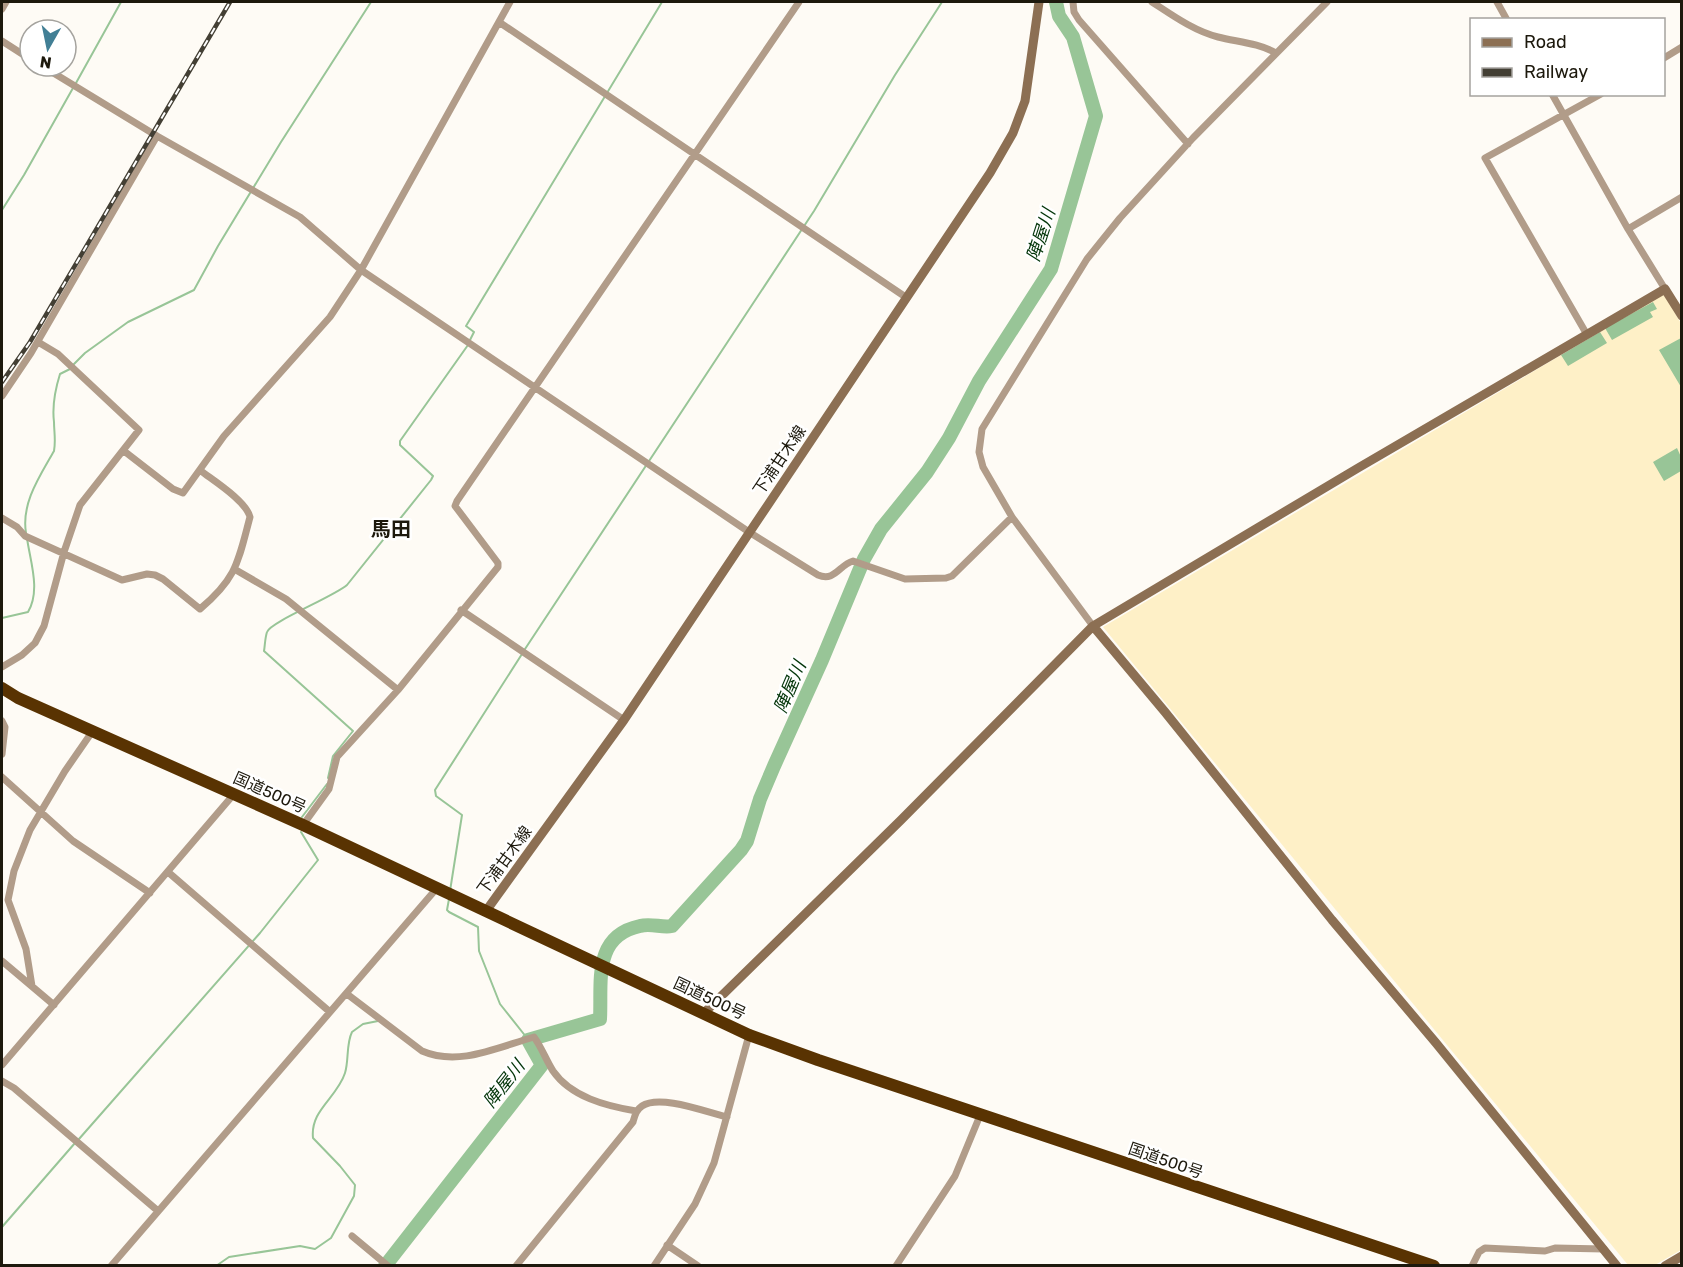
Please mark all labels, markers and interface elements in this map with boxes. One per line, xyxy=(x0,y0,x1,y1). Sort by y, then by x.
north arrow xyxy=(18,18,78,78)
legend xyxy=(1470,18,1665,96)
text: Road xyxy=(1524,31,1567,53)
text: N xyxy=(39,52,53,73)
text: Railway xyxy=(1524,61,1588,83)
water label: 陣屋川 xyxy=(1022,204,1060,264)
street label: 下浦甘木線 xyxy=(749,422,810,499)
district label: 馬田 xyxy=(371,517,411,541)
water label: 陣屋川 xyxy=(769,656,811,716)
street label: 国道500号 xyxy=(230,768,309,817)
street label: 下浦甘木線 xyxy=(473,822,536,898)
street label: 国道500号 xyxy=(671,973,749,1024)
water label: 陣屋川 xyxy=(479,1054,531,1112)
street label: 国道500号 xyxy=(1126,1139,1206,1182)

